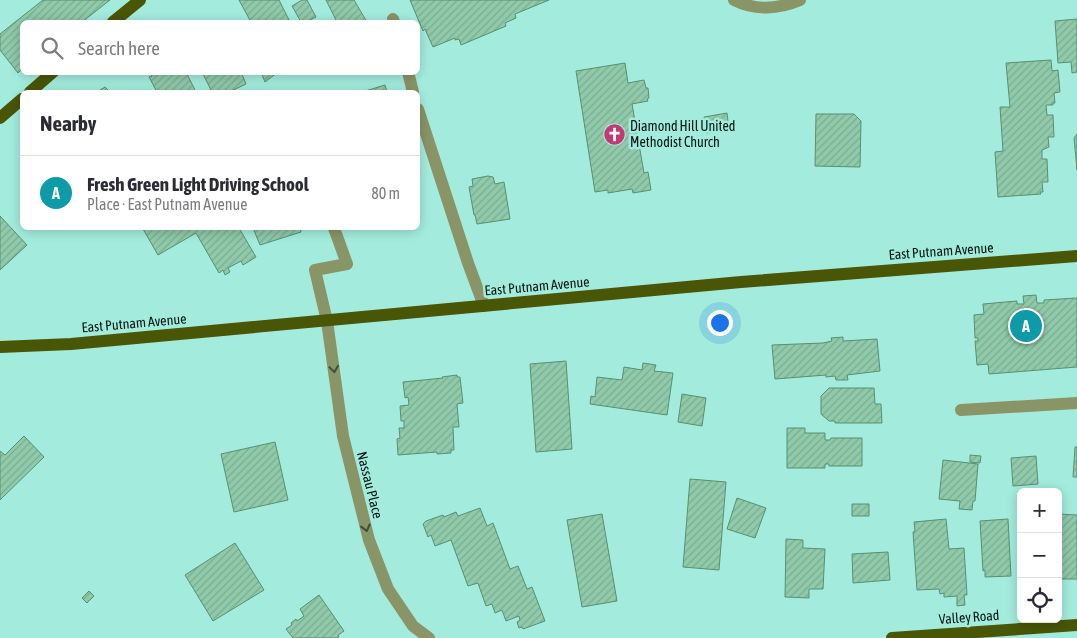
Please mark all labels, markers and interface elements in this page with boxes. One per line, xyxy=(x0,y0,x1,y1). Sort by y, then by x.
search box xyxy=(20,20,420,75)
icon: search xyxy=(38,34,66,62)
text: Search here xyxy=(78,37,160,59)
text: Nearby xyxy=(40,111,96,135)
place label: Diamond Hill United Methodist Church xyxy=(630,118,735,150)
church icon: Diamond Hill United Methodist Church xyxy=(602,122,626,146)
text: Fresh Green Light Driving School xyxy=(87,173,309,195)
text: A xyxy=(52,184,60,202)
text: 80 m xyxy=(371,184,400,202)
text: Place · East Putnam Avenue xyxy=(87,195,248,213)
street label: East Putnam Avenue xyxy=(888,239,994,263)
street label: East Putnam Avenue xyxy=(484,273,590,299)
pin: A xyxy=(1010,307,1042,345)
street label: East Putnam Avenue xyxy=(81,310,187,336)
your location xyxy=(707,310,733,336)
one-way arrow xyxy=(328,365,338,374)
street label: Nassau Place xyxy=(354,450,386,520)
map controls xyxy=(1017,488,1062,623)
button: + xyxy=(1017,488,1062,533)
one-way arrow xyxy=(360,524,371,533)
button: − xyxy=(1017,533,1062,578)
button: locate xyxy=(1017,578,1062,623)
street label: Valley Road xyxy=(938,607,1000,627)

